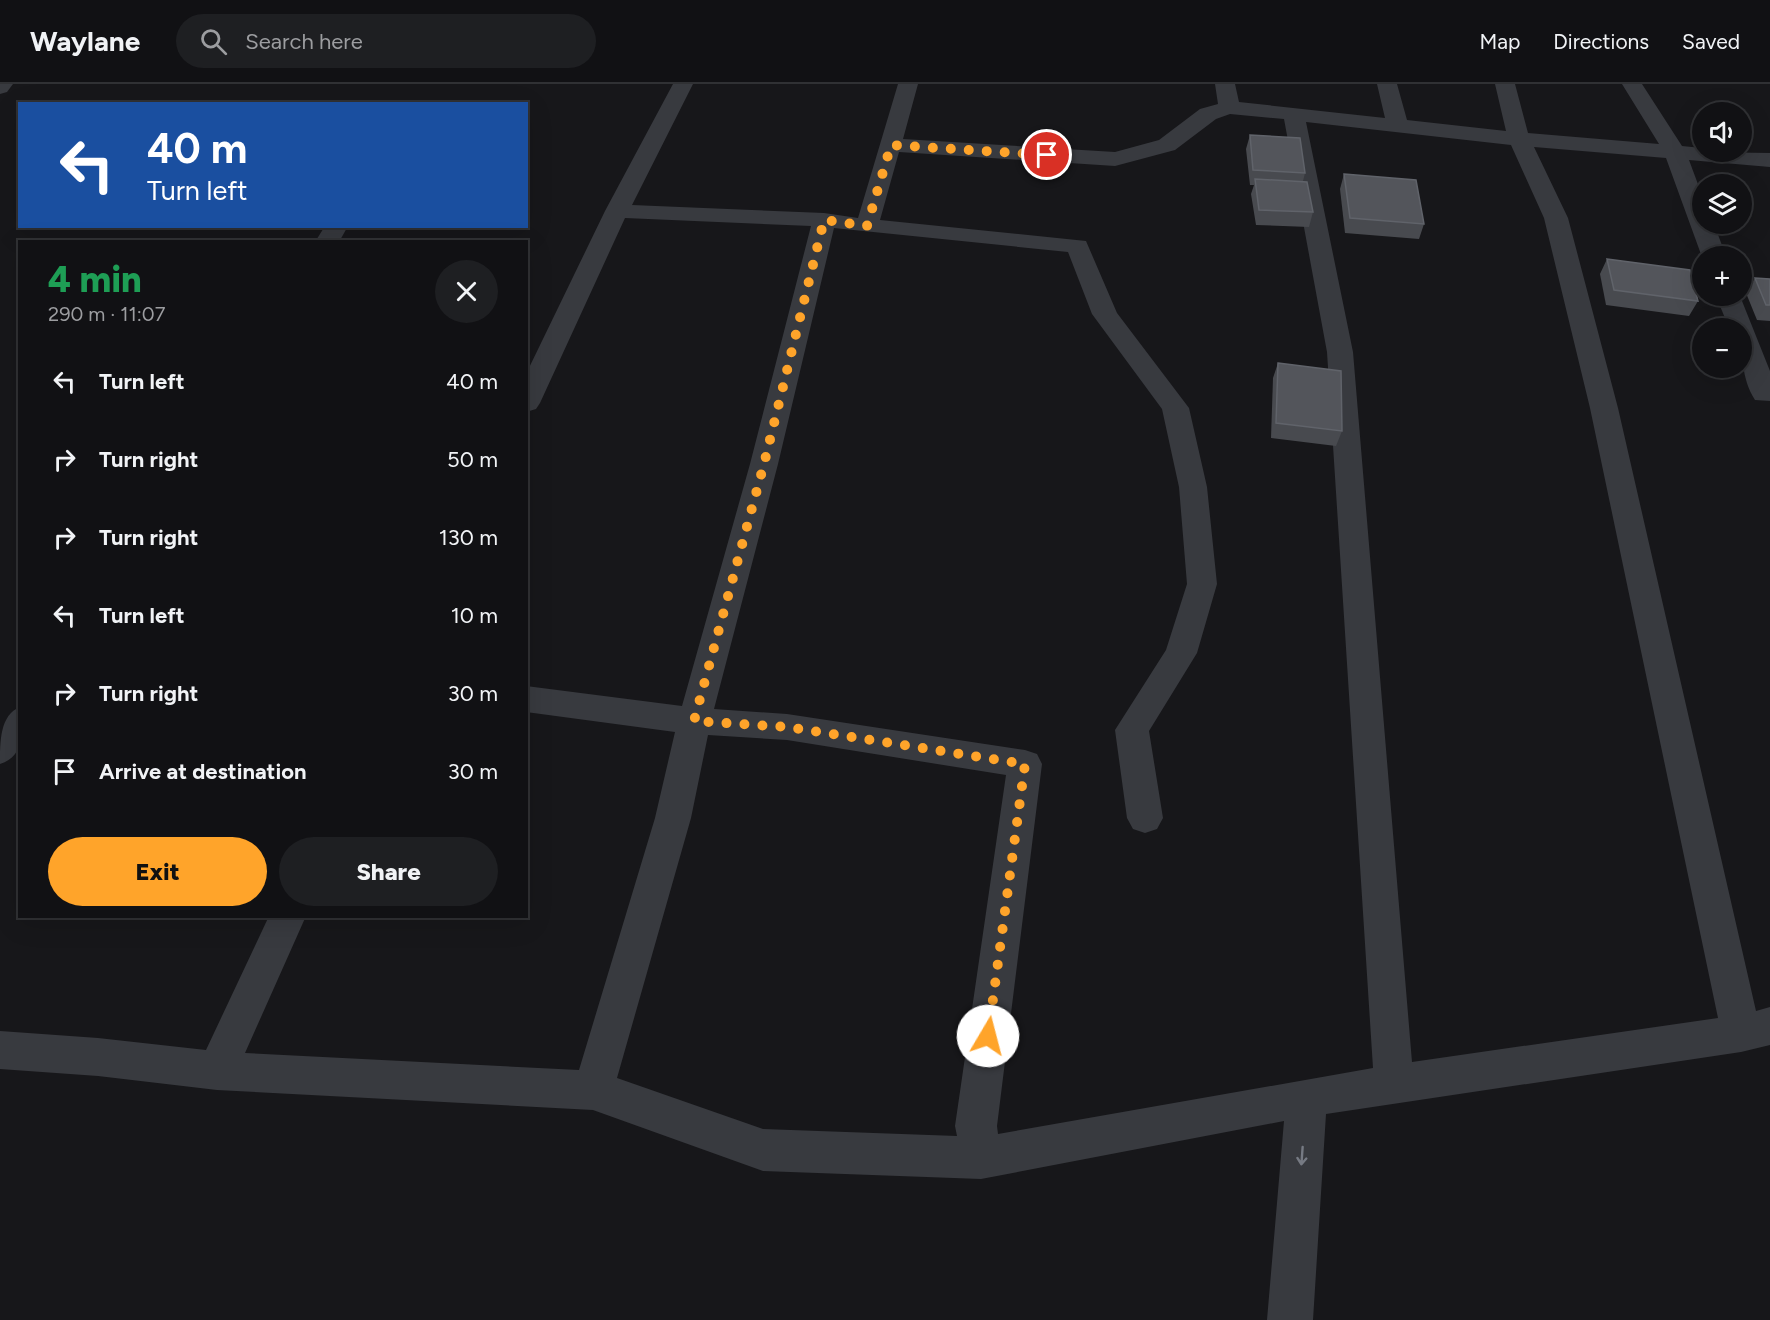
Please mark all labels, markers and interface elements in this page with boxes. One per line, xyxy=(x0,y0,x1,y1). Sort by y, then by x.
search box xyxy=(176,14,596,68)
text: Waylane xyxy=(30,24,140,58)
icon: search xyxy=(197,25,230,58)
text: Search here xyxy=(245,28,363,55)
text: Map xyxy=(1479,29,1520,54)
text: Directions xyxy=(1553,29,1649,54)
text: Saved xyxy=(1682,29,1740,54)
map controls xyxy=(1692,102,1752,378)
button: sound xyxy=(1692,102,1752,162)
text: 40 m xyxy=(147,123,247,174)
icon: left xyxy=(48,126,126,204)
pin xyxy=(1021,129,1072,180)
icon: arrive xyxy=(1030,138,1063,171)
text: Turn left xyxy=(147,174,247,207)
button: layers xyxy=(1692,174,1752,234)
button: + xyxy=(1692,246,1752,306)
text: 4 min xyxy=(48,258,142,301)
button: close xyxy=(435,260,498,323)
text: 290 m · 11:07 xyxy=(48,302,165,326)
button: − xyxy=(1692,318,1752,378)
icon: left xyxy=(48,365,81,398)
text: Turn left xyxy=(99,368,185,395)
text: 40 m xyxy=(446,368,498,395)
icon: right xyxy=(48,443,81,476)
text: Turn right xyxy=(99,446,198,473)
text: 50 m xyxy=(447,446,498,473)
icon: right xyxy=(48,521,81,554)
text: Turn right xyxy=(99,524,198,551)
text: 130 m xyxy=(439,524,498,551)
icon: left xyxy=(48,599,81,632)
text: Turn left xyxy=(99,602,185,629)
text: 10 m xyxy=(451,602,498,629)
icon: right xyxy=(48,677,81,710)
text: Turn right xyxy=(99,680,198,707)
text: 30 m xyxy=(448,680,498,707)
icon: arrive xyxy=(48,755,81,788)
text: Arrive at destination xyxy=(99,758,307,785)
text: 30 m xyxy=(448,758,498,785)
button: Exit xyxy=(48,837,267,906)
button: Share xyxy=(279,837,498,906)
position arrow xyxy=(956,1004,1020,1068)
one-way arrow xyxy=(1297,1145,1308,1165)

